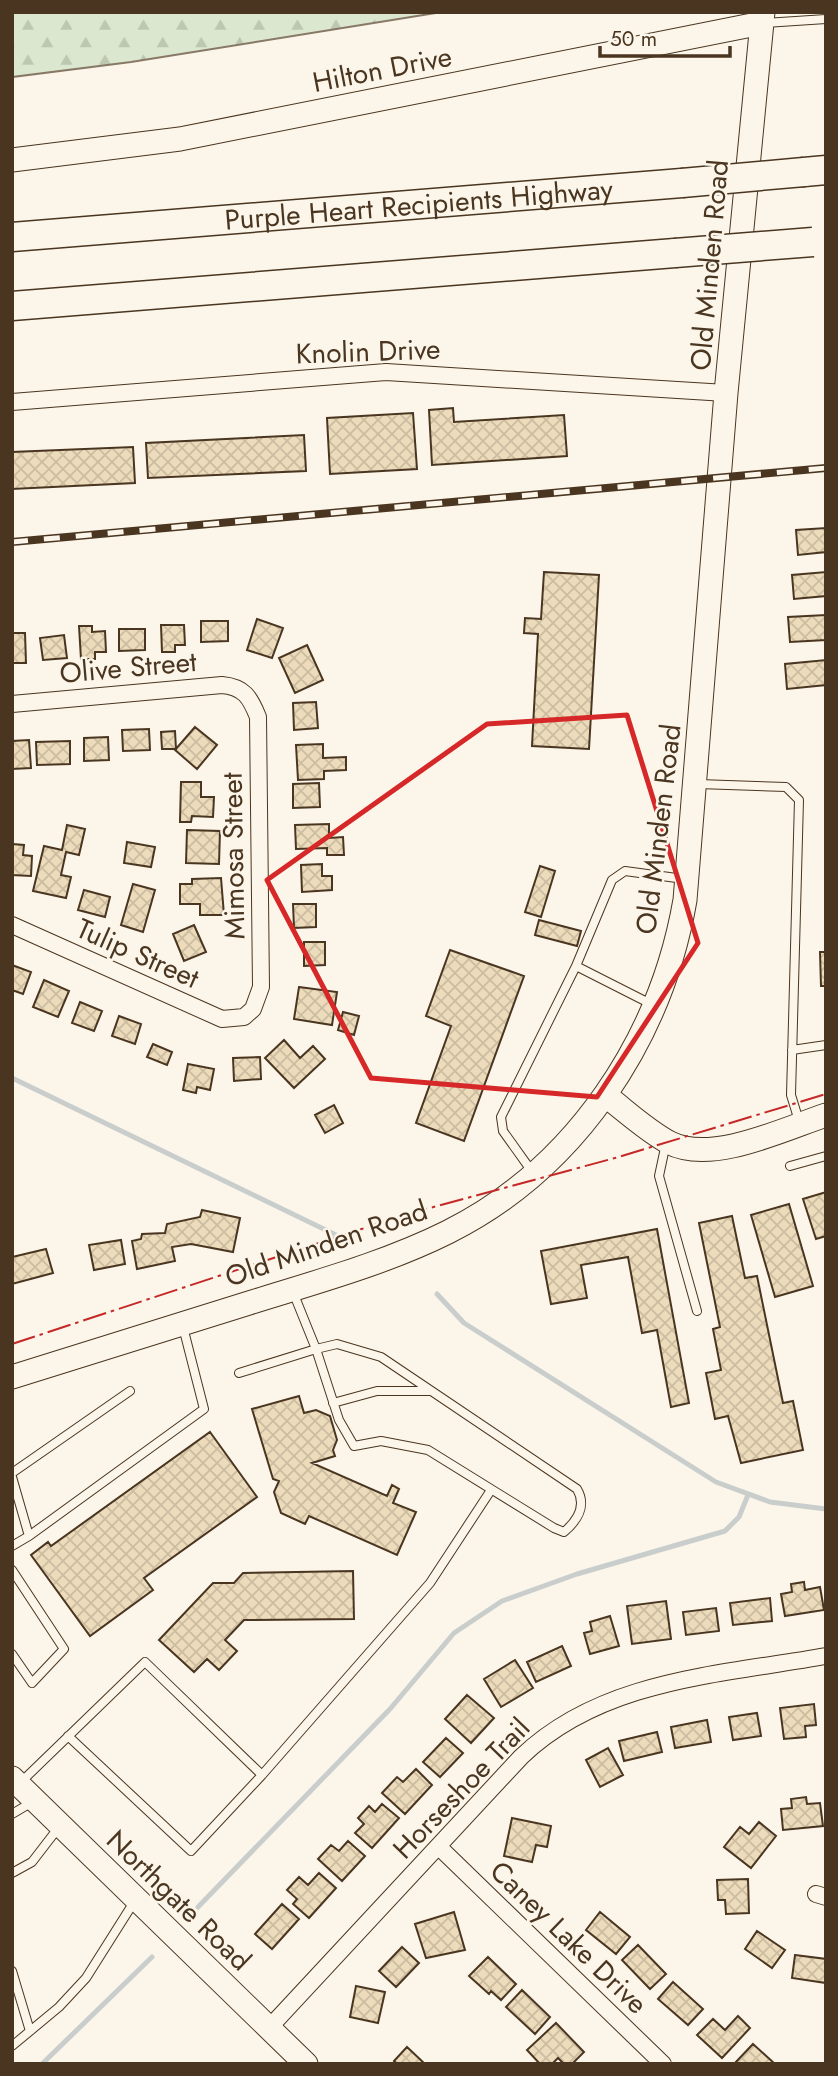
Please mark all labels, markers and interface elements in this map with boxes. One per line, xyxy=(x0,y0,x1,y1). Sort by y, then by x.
scale bar xyxy=(600,14,730,58)
text: 50 m xyxy=(610,24,657,54)
street label: Hilton Drive xyxy=(309,36,455,103)
street label: Old Minden Road xyxy=(680,158,739,372)
street label: Purple Heart Recipients Highway xyxy=(223,169,615,241)
street label: Knolin Drive xyxy=(295,328,441,375)
street label: Olive Street xyxy=(58,641,199,694)
street label: Old Minden Road xyxy=(625,722,692,937)
street label: Mimosa Street xyxy=(212,772,255,940)
street label: Tulip Street xyxy=(70,908,206,999)
street label: Old Minden Road xyxy=(220,1190,433,1297)
street label: Horseshoe Trail xyxy=(383,1709,539,1868)
street label: Northgate Road xyxy=(97,1821,260,1980)
street label: Caney Lake Drive xyxy=(481,1851,657,2023)

